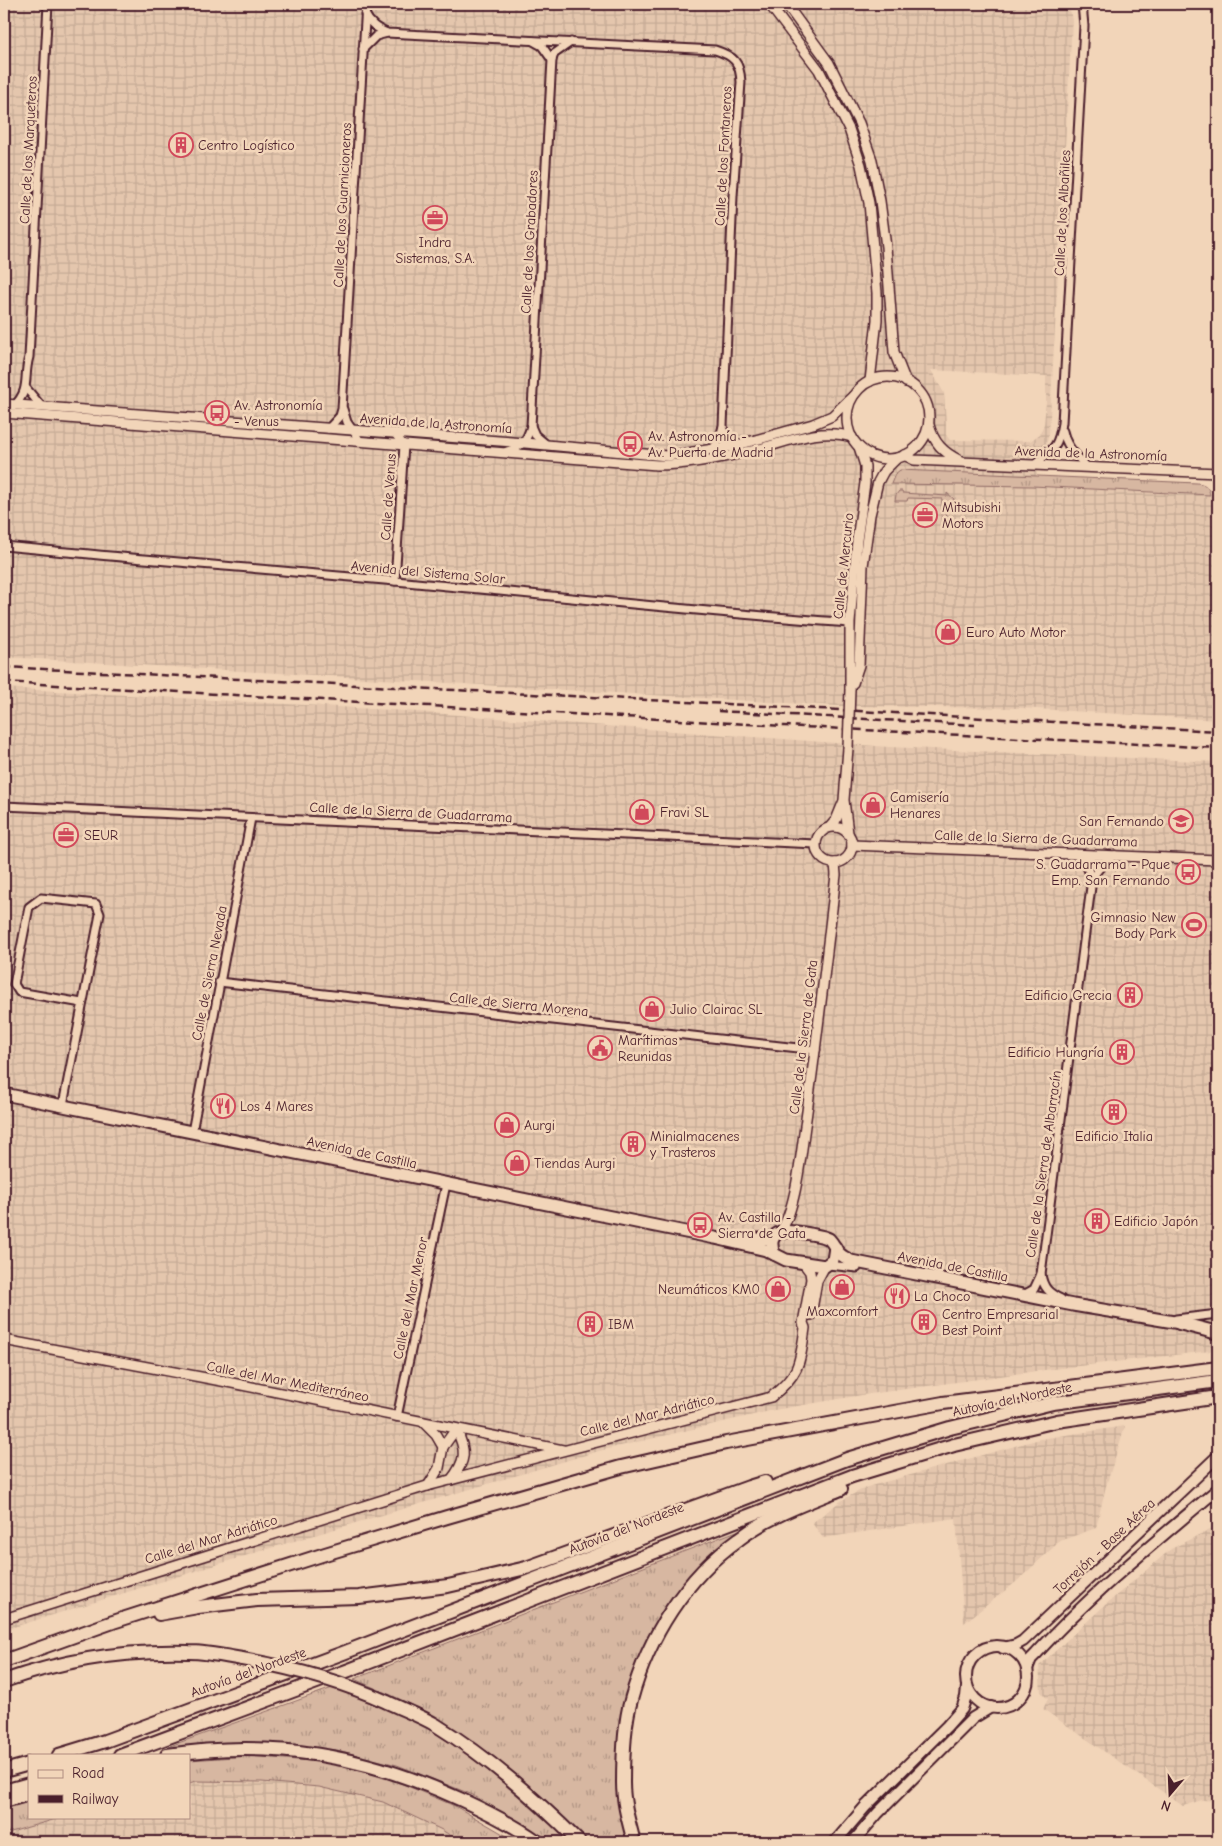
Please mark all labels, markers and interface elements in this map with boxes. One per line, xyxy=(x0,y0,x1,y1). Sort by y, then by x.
street label: Calle de los Marqueteros xyxy=(16,75,41,225)
street label: Calle de los Fontaneros xyxy=(711,85,736,226)
street label: Calle de los Guarnicioneros xyxy=(330,122,355,288)
building icon: Centro Logístico xyxy=(168,132,194,158)
place label: Centro Logístico xyxy=(198,137,295,154)
street label: Calle de los Albañiles xyxy=(1051,149,1074,277)
street label: Calle de los Grabadores xyxy=(517,170,542,314)
office icon: Indra Sistemas, S.A. xyxy=(422,205,448,231)
place label: Indra Sistemas, S.A. xyxy=(395,234,475,267)
place label: Av. Astronomía - Venus xyxy=(234,397,323,430)
bus stop icon: Av. Astronomía - Venus xyxy=(204,400,230,426)
street label: Avenida de la Astronomía xyxy=(359,410,513,437)
place label: Av. Astronomía - Av. Puerta de Madrid xyxy=(648,428,774,461)
bus stop icon: Av. Astronomía - Av. Puerta de Madrid xyxy=(617,431,643,457)
street label: Avenida de la Astronomía xyxy=(1014,442,1168,465)
street label: Calle de Venus xyxy=(377,453,400,541)
place label: Mitsubishi Motors xyxy=(942,499,1001,532)
office icon: Mitsubishi Motors xyxy=(912,502,938,528)
street label: Calle de Mercurio xyxy=(829,512,858,620)
street label: Avenida del Sistema Solar xyxy=(350,557,506,588)
shop icon: Euro Auto Motor xyxy=(935,619,961,645)
place label: Euro Auto Motor xyxy=(966,624,1066,641)
place label: Camisería Henares xyxy=(890,789,949,822)
shop icon: Camisería Henares xyxy=(860,792,886,818)
street label: Calle de la Sierra de Guadarrama xyxy=(309,799,513,826)
shop icon: Fravi SL xyxy=(629,799,655,825)
place label: Fravi SL xyxy=(660,804,709,821)
school or university icon: San Fernando xyxy=(1168,808,1194,834)
place label: San Fernando xyxy=(1079,813,1164,830)
office icon: SEUR xyxy=(53,822,79,848)
street label: Calle de la Sierra de Guadarrama xyxy=(934,826,1138,851)
place label: SEUR xyxy=(84,827,118,844)
place label: S. Guadarrama - Pque Emp. San Fernando xyxy=(1036,856,1170,889)
bus stop icon: S. Guadarrama - Pque Emp. San Fernando xyxy=(1175,859,1201,885)
street label: Calle de Sierra Nevada xyxy=(188,904,231,1042)
place label: Gimnasio New Body Park xyxy=(1091,909,1177,942)
sports icon: Gimnasio New Body Park xyxy=(1181,912,1207,938)
street label: Calle de la Sierra de Gata xyxy=(786,959,821,1115)
building icon: Edificio Grecia xyxy=(1117,982,1143,1008)
place label: Edificio Grecia xyxy=(1024,987,1112,1004)
street label: Calle de Sierra Morena xyxy=(449,989,589,1020)
shop icon: Julio Clairac SL xyxy=(639,996,665,1022)
place label: Julio Clairac SL xyxy=(670,1001,763,1018)
place label: Marítimas Reunidas xyxy=(618,1032,678,1065)
public building icon: Marítimas Reunidas xyxy=(587,1035,613,1061)
building icon: Edificio Hungría xyxy=(1109,1039,1135,1065)
place label: Edificio Hungría xyxy=(1007,1044,1104,1061)
street label: Calle de la Sierra de Albarracín xyxy=(1022,1069,1065,1259)
restaurant icon: Los 4 Mares xyxy=(210,1093,236,1119)
place label: Los 4 Mares xyxy=(240,1098,313,1115)
building icon: Edificio Italia xyxy=(1101,1099,1127,1125)
shop icon: Aurgi xyxy=(494,1112,520,1138)
place label: Aurgi xyxy=(524,1117,555,1134)
place label: Minialmacenes y Trasteros xyxy=(649,1128,739,1161)
place label: Edificio Italia xyxy=(1075,1128,1153,1145)
building icon: Minialmacenes y Trasteros xyxy=(620,1131,646,1157)
street label: Avenida de Castilla xyxy=(305,1133,419,1172)
shop icon: Tiendas Aurgi xyxy=(504,1150,530,1176)
place label: Tiendas Aurgi xyxy=(534,1155,615,1172)
building icon: Edificio Japón xyxy=(1084,1208,1110,1234)
place label: Av. Castilla - Sierra de Gata xyxy=(718,1209,806,1242)
bus stop icon: Av. Castilla - Sierra de Gata xyxy=(687,1212,713,1238)
place label: Edificio Japón xyxy=(1114,1213,1198,1230)
street label: Calle del Mar Menor xyxy=(389,1235,432,1361)
street label: Avenida de Castilla xyxy=(896,1247,1010,1286)
shop icon: Maxcomfort xyxy=(829,1274,855,1300)
shop icon: Neumáticos KM0 xyxy=(765,1276,791,1302)
place label: Neumáticos KM0 xyxy=(658,1281,760,1298)
restaurant icon: La Choco xyxy=(884,1283,910,1309)
place label: La Choco xyxy=(914,1288,970,1305)
place label: Maxcomfort xyxy=(806,1303,879,1320)
place label: Centro Empresarial Best Point xyxy=(942,1306,1059,1339)
building icon: Centro Empresarial Best Point xyxy=(911,1309,937,1335)
building icon: IBM xyxy=(577,1311,603,1337)
place label: IBM xyxy=(608,1316,634,1333)
street label: Calle del Mar Mediterráneo xyxy=(205,1357,371,1406)
street label: Autovía del Nordeste xyxy=(951,1379,1073,1420)
street label: Calle del Mar Adriático xyxy=(578,1391,716,1440)
street label: Torrejón - Base Aérea xyxy=(1050,1495,1159,1598)
street label: Autovía del Nordeste xyxy=(566,1499,686,1558)
street label: Calle del Mar Adriático xyxy=(143,1511,280,1568)
street label: Autovía del Nordeste xyxy=(188,1644,308,1701)
legend xyxy=(28,1754,190,1818)
text: Road xyxy=(72,1764,104,1782)
north arrow xyxy=(1144,1768,1194,1818)
text: Railway xyxy=(72,1790,119,1808)
text: N xyxy=(1159,1796,1173,1815)

